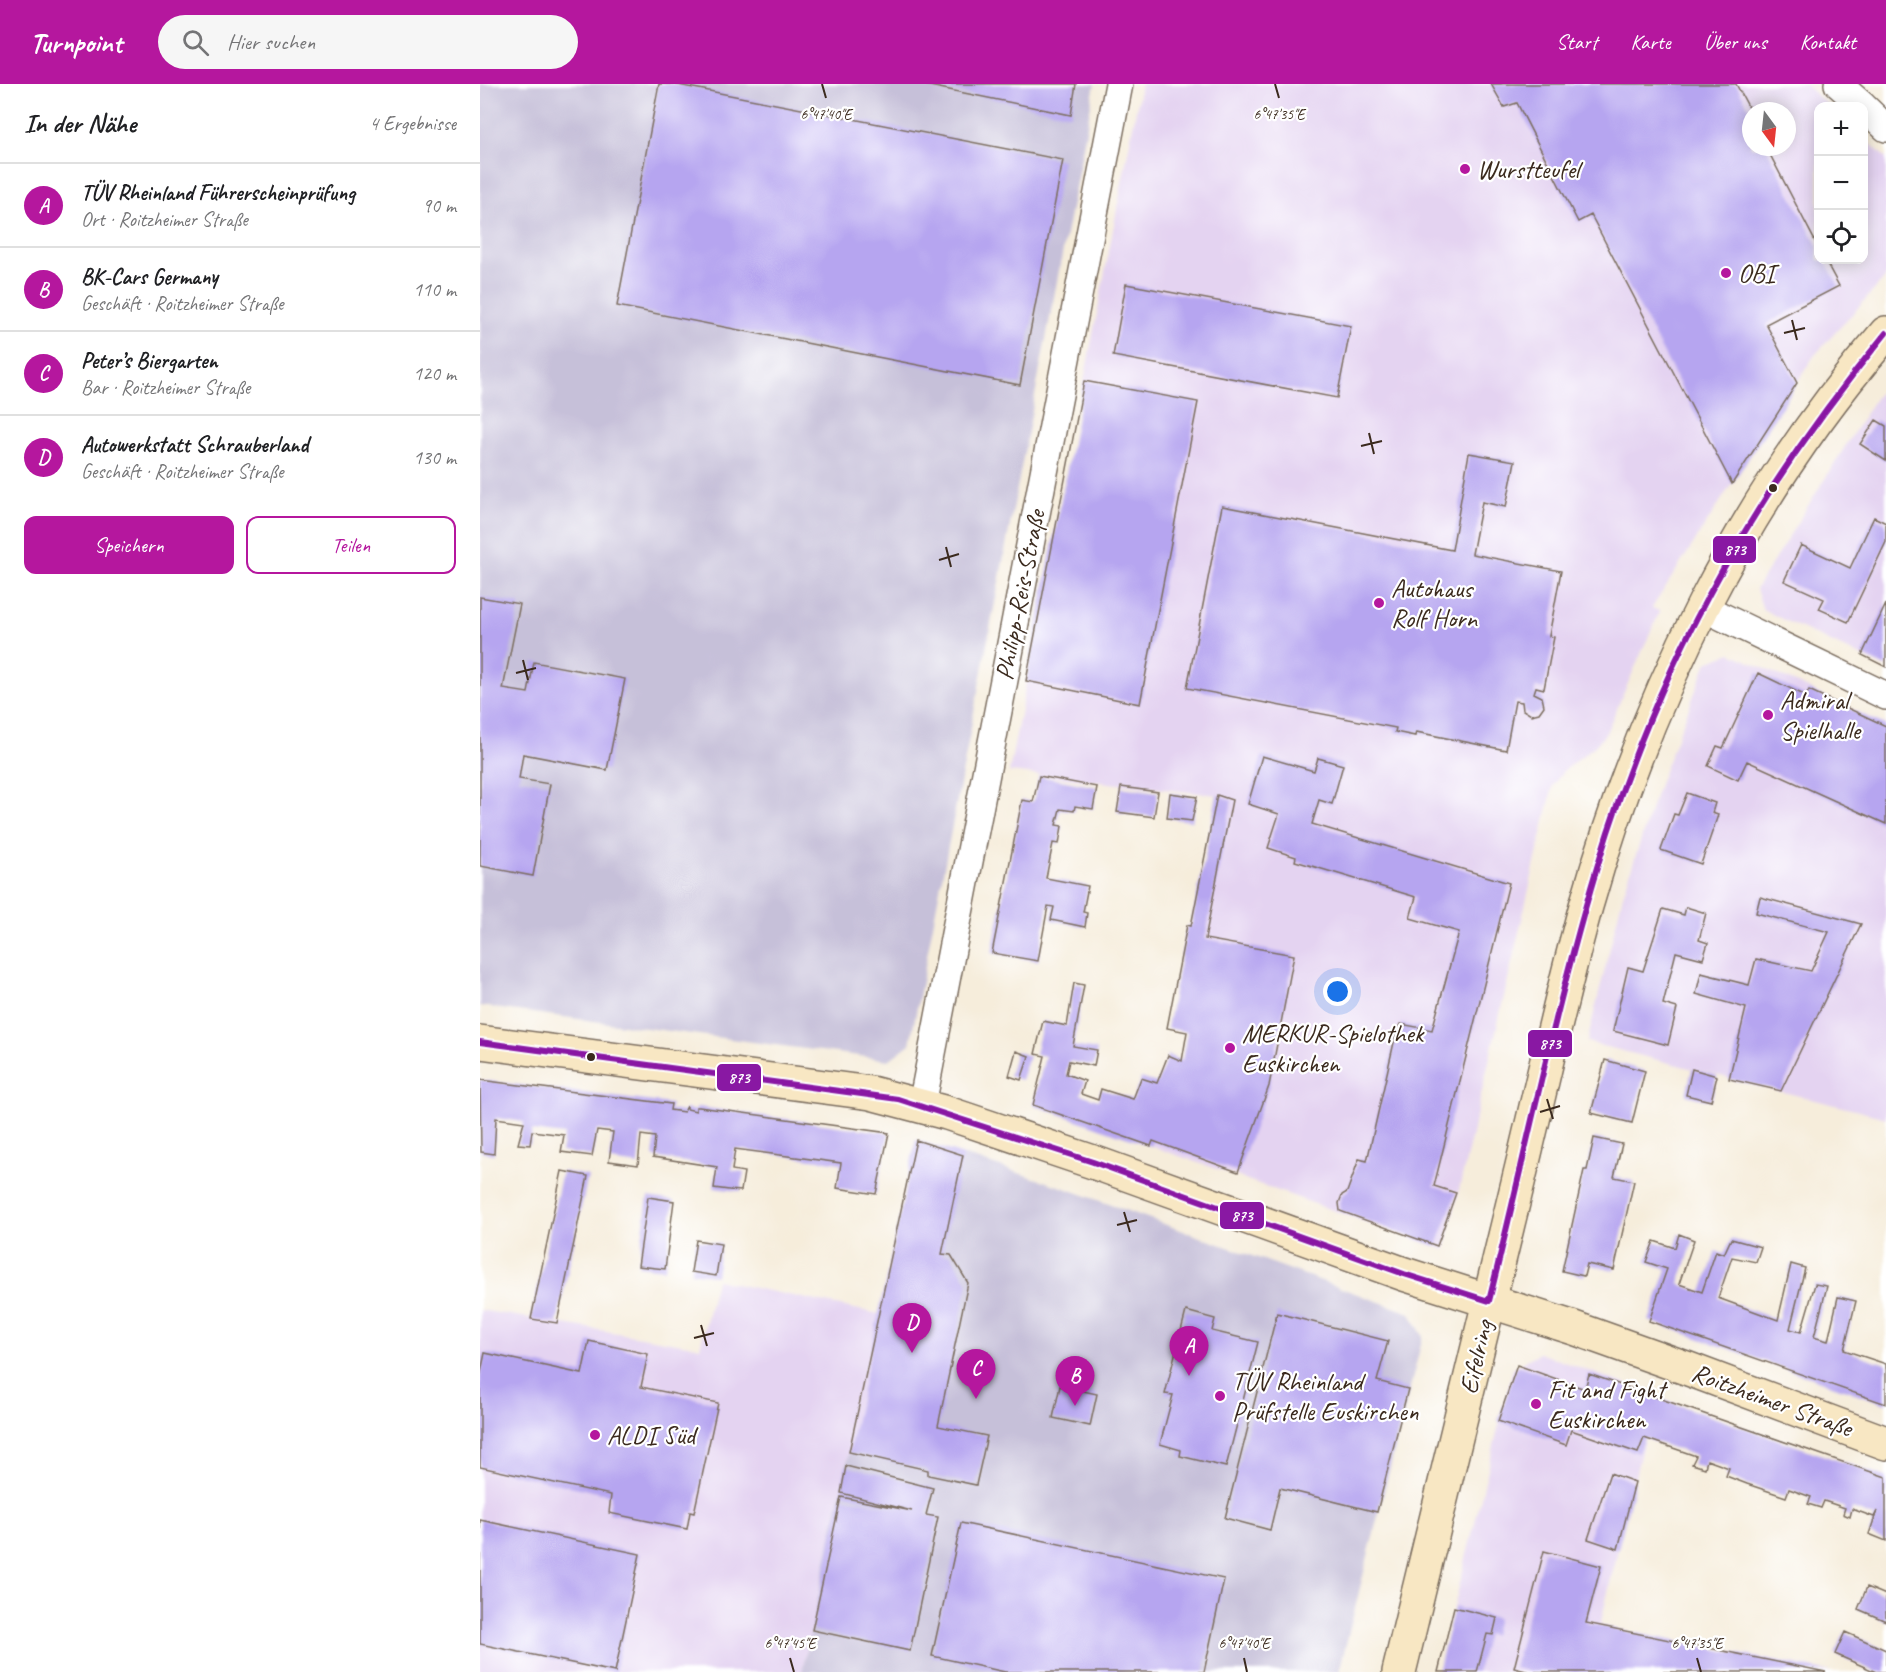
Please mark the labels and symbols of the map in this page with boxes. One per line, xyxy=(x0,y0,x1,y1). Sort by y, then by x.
north arrow xyxy=(1742,102,1796,156)
text: 6°47'40"E xyxy=(800,105,854,124)
text: 6°47'35"E xyxy=(1253,105,1307,124)
place label: Wurstteufel xyxy=(1477,153,1584,186)
marker: Wurstteufel xyxy=(1458,162,1472,176)
place label: OBI xyxy=(1738,257,1780,290)
marker: OBI xyxy=(1719,266,1733,280)
unlabelled marker xyxy=(1767,482,1779,494)
street label: Philipp-Reis-Straße xyxy=(987,505,1053,683)
line badge: 873 xyxy=(1712,535,1757,564)
text: 873 xyxy=(1724,540,1748,560)
place label: Autohaus Rolf Horn xyxy=(1391,572,1478,635)
marker: Autohaus Rolf Horn xyxy=(1372,596,1386,610)
place label: Admiral Spielhalle xyxy=(1780,684,1862,747)
marker: Admiral Spielhalle xyxy=(1761,708,1775,722)
your location xyxy=(1323,977,1352,1006)
place label: MERKUR-Spielothek Euskirchen xyxy=(1242,1017,1425,1080)
line badge: 873 xyxy=(1527,1029,1573,1058)
text: 873 xyxy=(1539,1034,1563,1054)
marker: MERKUR-Spielothek Euskirchen xyxy=(1223,1041,1237,1055)
unlabelled marker xyxy=(585,1051,597,1063)
line badge: 873 xyxy=(716,1063,762,1092)
text: 873 xyxy=(728,1068,752,1088)
line badge: 873 xyxy=(1219,1201,1265,1230)
text: 873 xyxy=(1231,1206,1255,1226)
pin: D xyxy=(892,1304,932,1353)
street label: Eifelring xyxy=(1452,1315,1501,1397)
pin: A xyxy=(1170,1326,1208,1376)
pin: C xyxy=(956,1350,996,1399)
pin: B xyxy=(1056,1356,1094,1406)
street label: Roitzheimer Straße xyxy=(1687,1356,1859,1445)
place label: TÜV Rheinland Prüfstelle Euskirchen xyxy=(1232,1365,1419,1428)
place label: Fit and Fight Euskirchen xyxy=(1548,1373,1668,1436)
marker: TÜV Rheinland Prüfstelle Euskirchen xyxy=(1213,1389,1227,1403)
marker: Fit and Fight Euskirchen xyxy=(1529,1397,1543,1411)
place label: ALDI Süd xyxy=(607,1419,699,1452)
marker: ALDI Süd xyxy=(588,1428,602,1442)
text: 6°47'45"E xyxy=(764,1634,818,1653)
text: 6°47'40"E xyxy=(1218,1634,1272,1653)
text: 6°47'35"E xyxy=(1671,1634,1725,1653)

